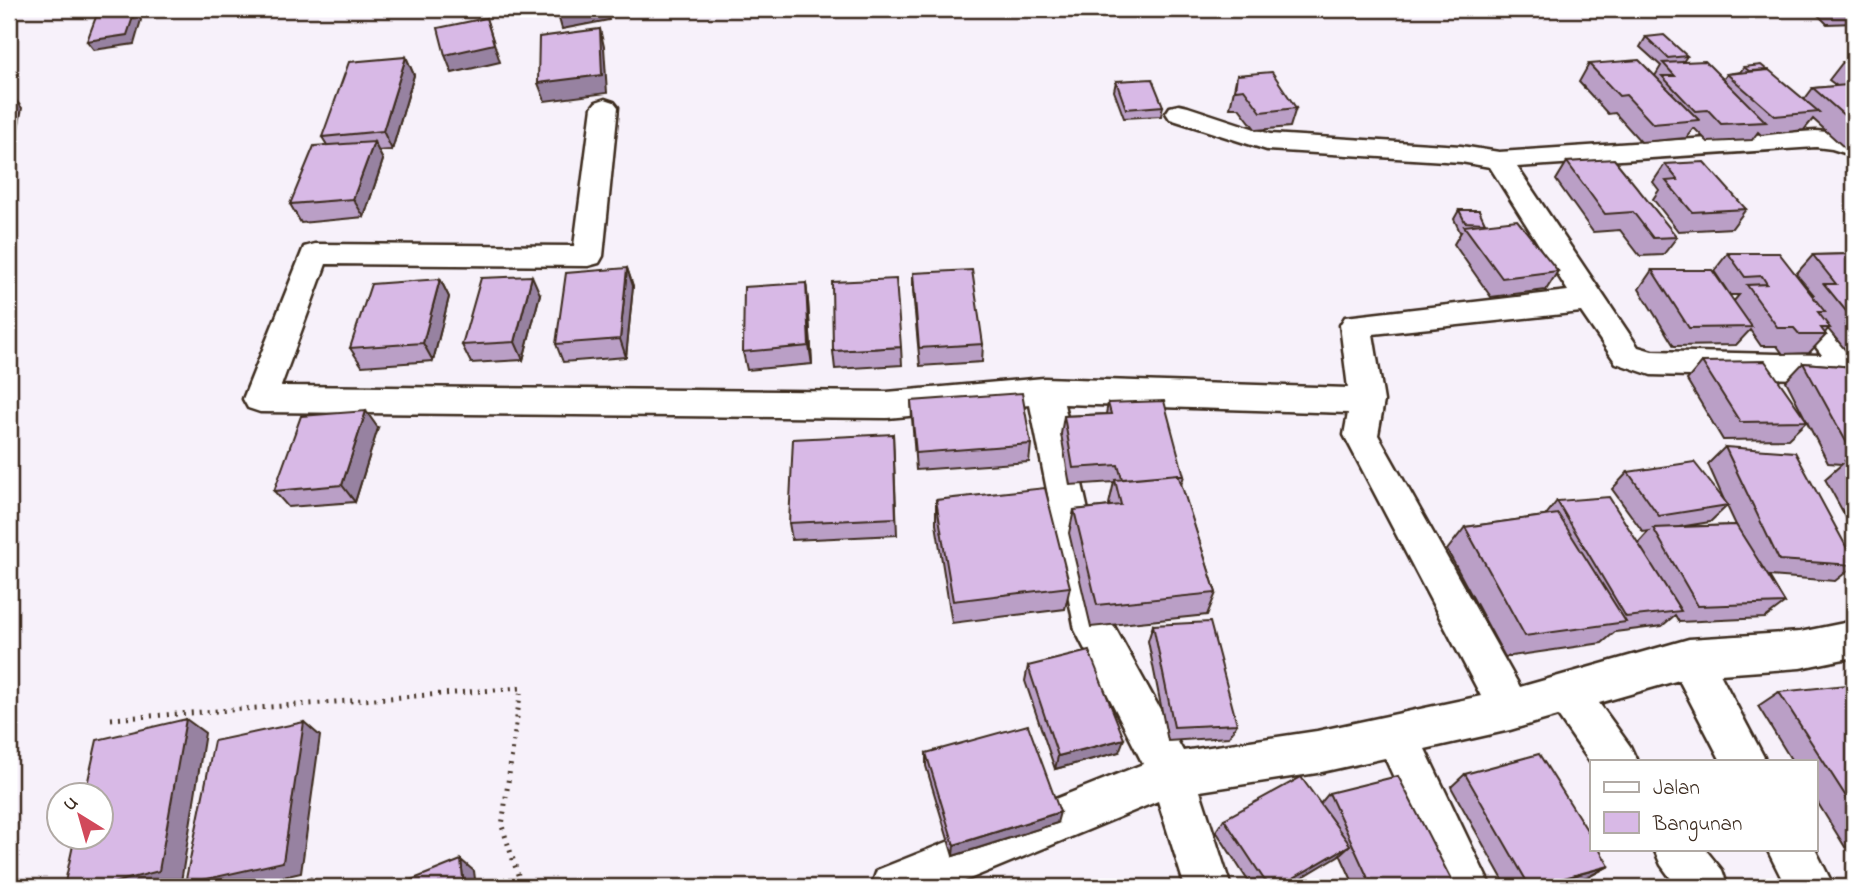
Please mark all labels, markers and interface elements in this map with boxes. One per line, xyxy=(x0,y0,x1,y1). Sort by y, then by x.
legend xyxy=(1590,760,1818,850)
text: Jalan xyxy=(1653,774,1700,804)
north arrow xyxy=(46,780,116,850)
text: U xyxy=(58,790,84,819)
text: Bangunan xyxy=(1652,810,1742,842)

